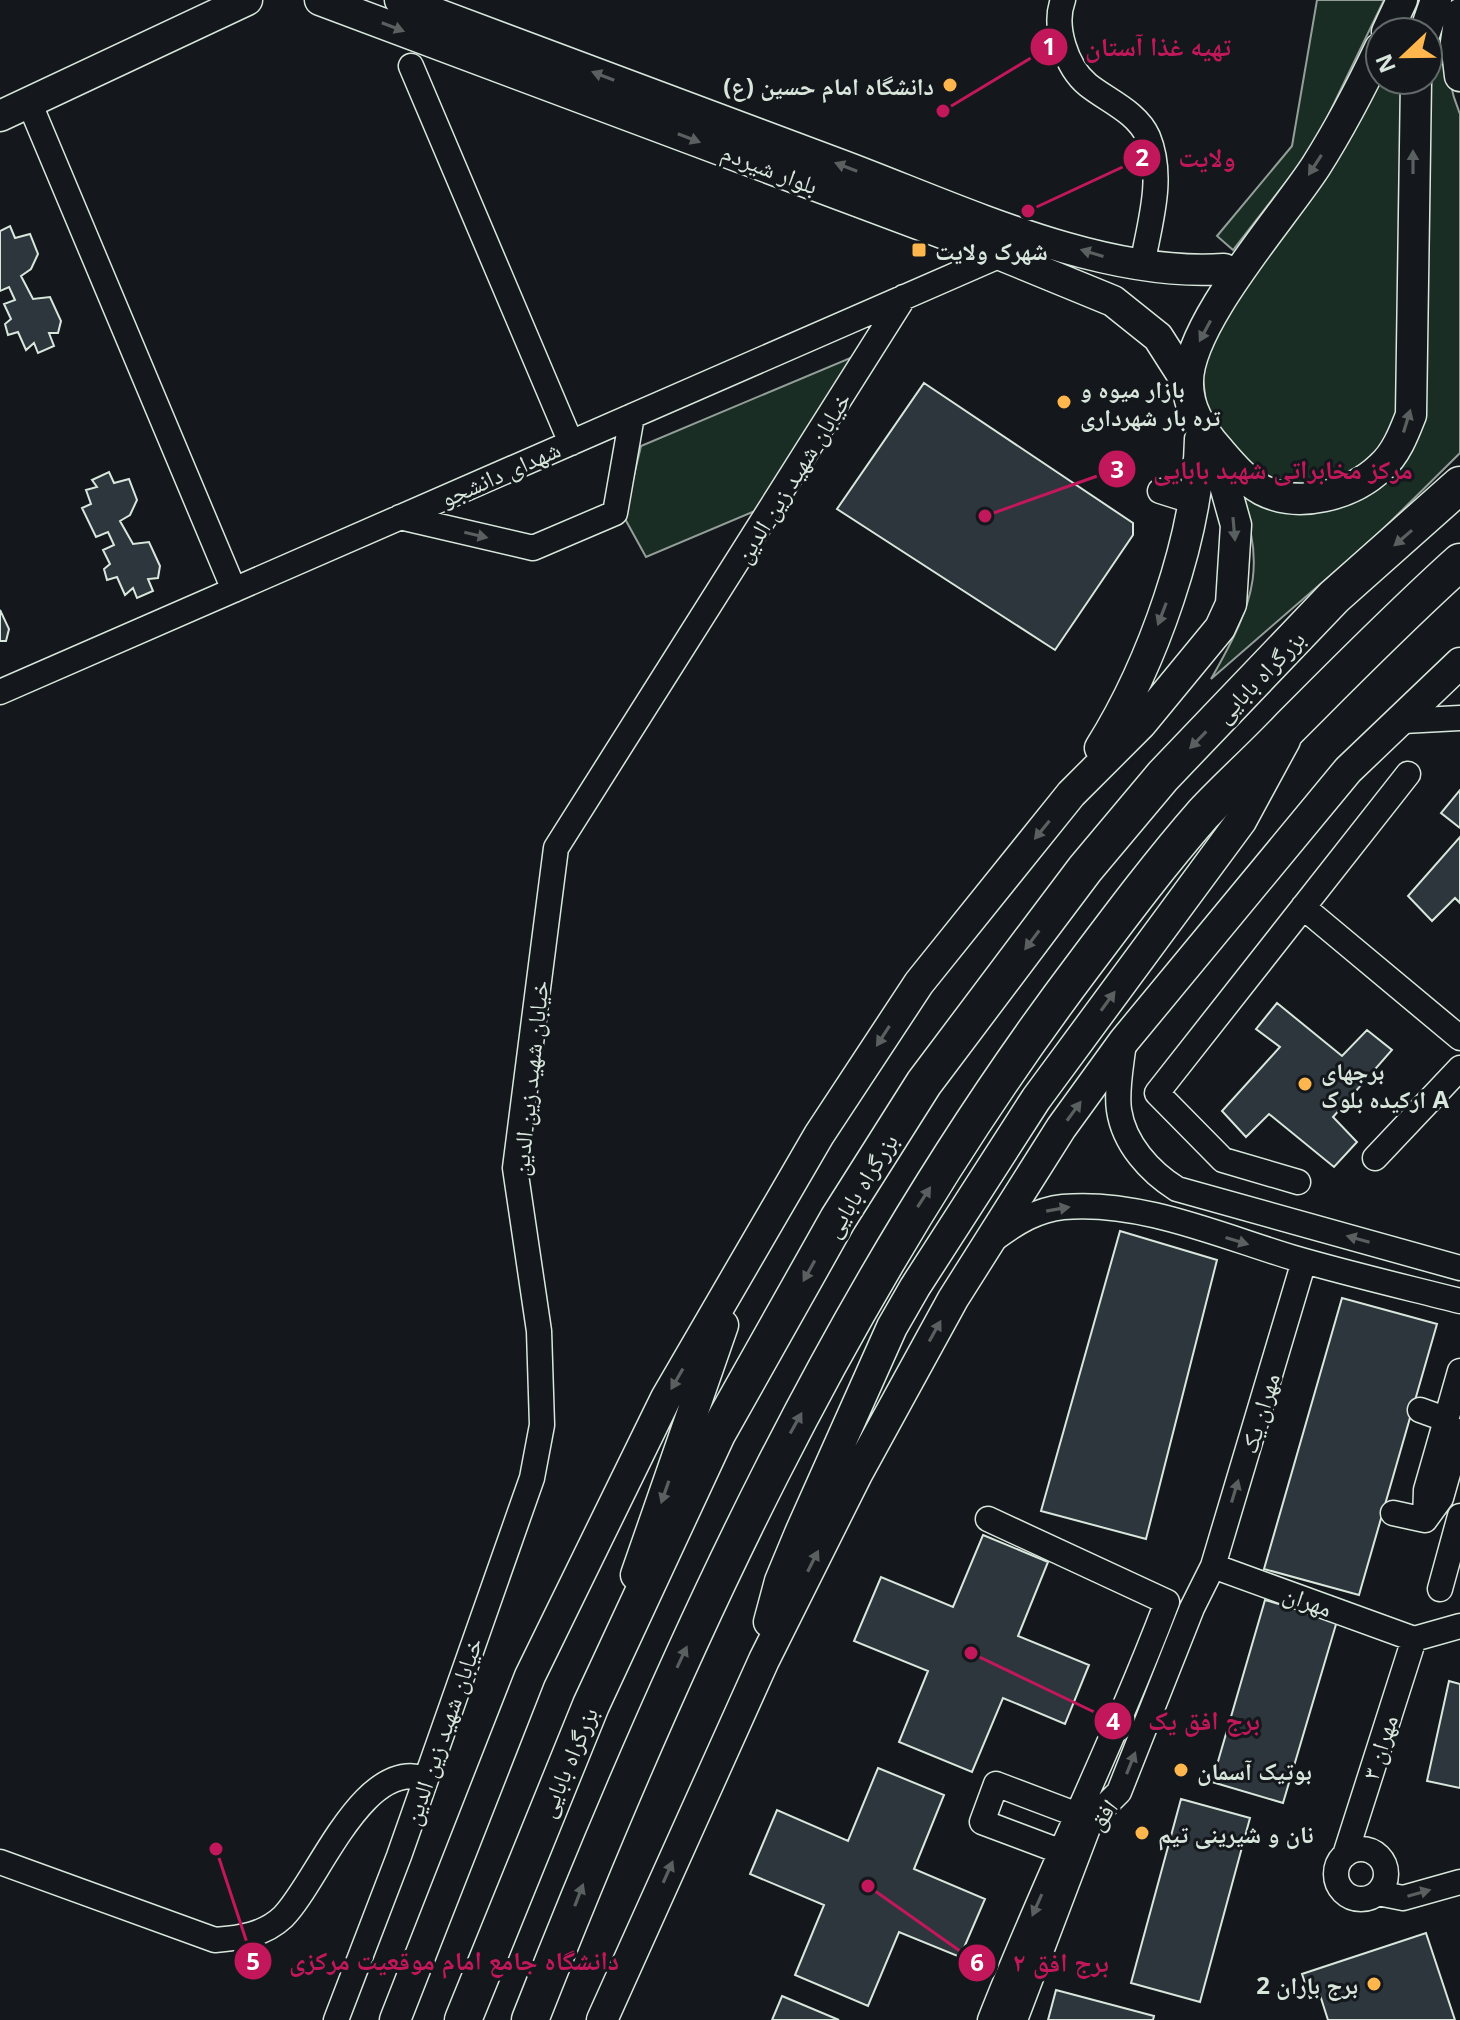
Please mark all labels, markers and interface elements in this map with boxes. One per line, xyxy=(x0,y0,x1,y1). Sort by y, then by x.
north arrow xyxy=(1364,16,1444,96)
one-way arrow xyxy=(381,21,405,34)
callout: تهیه غذا آستان xyxy=(1029,22,1247,72)
text: تهیه غذا آستان xyxy=(1085,28,1231,64)
text: 1 xyxy=(1042,29,1056,62)
text: N xyxy=(1367,50,1402,78)
one-way arrow xyxy=(591,69,615,82)
place label: دانشگاه امام حسین (ع) xyxy=(723,69,934,104)
marker: دانشگاه امام حسین (ع) xyxy=(941,76,959,94)
one-way arrow xyxy=(677,132,701,145)
callout: ولایت xyxy=(1122,133,1251,183)
street label: بلوار شیردم xyxy=(717,135,823,202)
text: ولایت xyxy=(1178,139,1236,175)
text: 2 xyxy=(1135,140,1149,173)
one-way arrow xyxy=(1407,149,1419,174)
one-way arrow xyxy=(1308,155,1323,176)
one-way arrow xyxy=(834,160,858,173)
place label: شهرک ولایت xyxy=(935,234,1048,267)
marker: شهرک ولایت xyxy=(910,241,928,259)
one-way arrow xyxy=(1079,246,1103,259)
one-way arrow xyxy=(1198,320,1211,343)
place label: بازار میوه و تره بار شهرداری xyxy=(1080,372,1221,433)
street label: خیابان شهید زین الدین xyxy=(726,385,858,569)
marker: بازار میوه و تره بار شهرداری xyxy=(1055,393,1073,411)
one-way arrow xyxy=(1401,408,1414,432)
street label: شهدای دانشجو xyxy=(435,432,565,514)
callout: مرکز مخابراتی شهید بابایی xyxy=(1097,444,1429,494)
text: مرکز مخابراتی شهید بابایی xyxy=(1153,451,1413,487)
text: 3 xyxy=(1110,452,1124,485)
one-way arrow xyxy=(1228,517,1241,542)
one-way arrow xyxy=(463,529,488,542)
one-way arrow xyxy=(1393,529,1413,546)
one-way arrow xyxy=(1155,602,1168,626)
street label: بزرگراه بابایی xyxy=(1206,622,1312,730)
one-way arrow xyxy=(1189,730,1207,749)
one-way arrow xyxy=(1034,820,1050,840)
one-way arrow xyxy=(1024,929,1040,950)
street label: خیابان شهید زین الدین xyxy=(502,979,556,1177)
one-way arrow xyxy=(1100,990,1115,1011)
one-way arrow xyxy=(876,1026,891,1047)
place label: برجهای ارکیده بلوک A xyxy=(1321,1054,1449,1115)
marker: برجهای ارکیده بلوک A xyxy=(1296,1075,1314,1093)
one-way arrow xyxy=(1065,1101,1081,1121)
street label: بزرگراه بابایی xyxy=(815,1127,905,1243)
one-way arrow xyxy=(917,1186,931,1208)
one-way arrow xyxy=(1045,1203,1070,1215)
one-way arrow xyxy=(1346,1232,1370,1245)
one-way arrow xyxy=(1225,1235,1249,1248)
one-way arrow xyxy=(802,1260,816,1282)
one-way arrow xyxy=(928,1320,942,1342)
one-way arrow xyxy=(670,1368,684,1390)
street label: مهران یک xyxy=(1231,1369,1287,1457)
one-way arrow xyxy=(789,1412,803,1434)
one-way arrow xyxy=(1229,1479,1242,1503)
one-way arrow xyxy=(658,1480,671,1504)
one-way arrow xyxy=(807,1549,820,1572)
street label: مهران xyxy=(1279,1576,1337,1624)
street label: خیابان شهید زین الدین xyxy=(394,1633,490,1829)
one-way arrow xyxy=(675,1645,689,1668)
callout: برج افق یک xyxy=(1093,1696,1276,1746)
street label: بزرگراه بابایی xyxy=(529,1702,605,1822)
text: برج افق یک xyxy=(1148,1702,1260,1738)
text: 4 xyxy=(1106,1704,1120,1737)
street label: مهران ۳ xyxy=(1353,1710,1405,1784)
one-way arrow xyxy=(1125,1751,1138,1775)
place label: بوتیک آسمان xyxy=(1197,1754,1312,1787)
marker: بوتیک آسمان xyxy=(1172,1761,1190,1779)
street label: افق xyxy=(1079,1792,1125,1836)
place label: نان و شیرینی تیم xyxy=(1158,1817,1314,1851)
marker: نان و شیرینی تیم xyxy=(1133,1824,1151,1842)
one-way arrow xyxy=(661,1861,675,1884)
one-way arrow xyxy=(573,1883,586,1907)
one-way arrow xyxy=(1407,1887,1432,1899)
one-way arrow xyxy=(1030,1894,1044,1917)
callout: دانشگاه جامع امام موقعیت مرکزی xyxy=(233,1936,635,1986)
callout: برج افق ۲ xyxy=(957,1938,1124,1988)
text: دانشگاه جامع امام موقعیت مرکزی xyxy=(289,1942,619,1979)
text: 5 xyxy=(246,1944,260,1977)
text: برج افق ۲ xyxy=(1013,1944,1109,1980)
text: 6 xyxy=(970,1945,984,1978)
place label: برج باران 2 xyxy=(1256,1968,1358,2001)
marker: برج باران 2 xyxy=(1365,1975,1383,1993)

